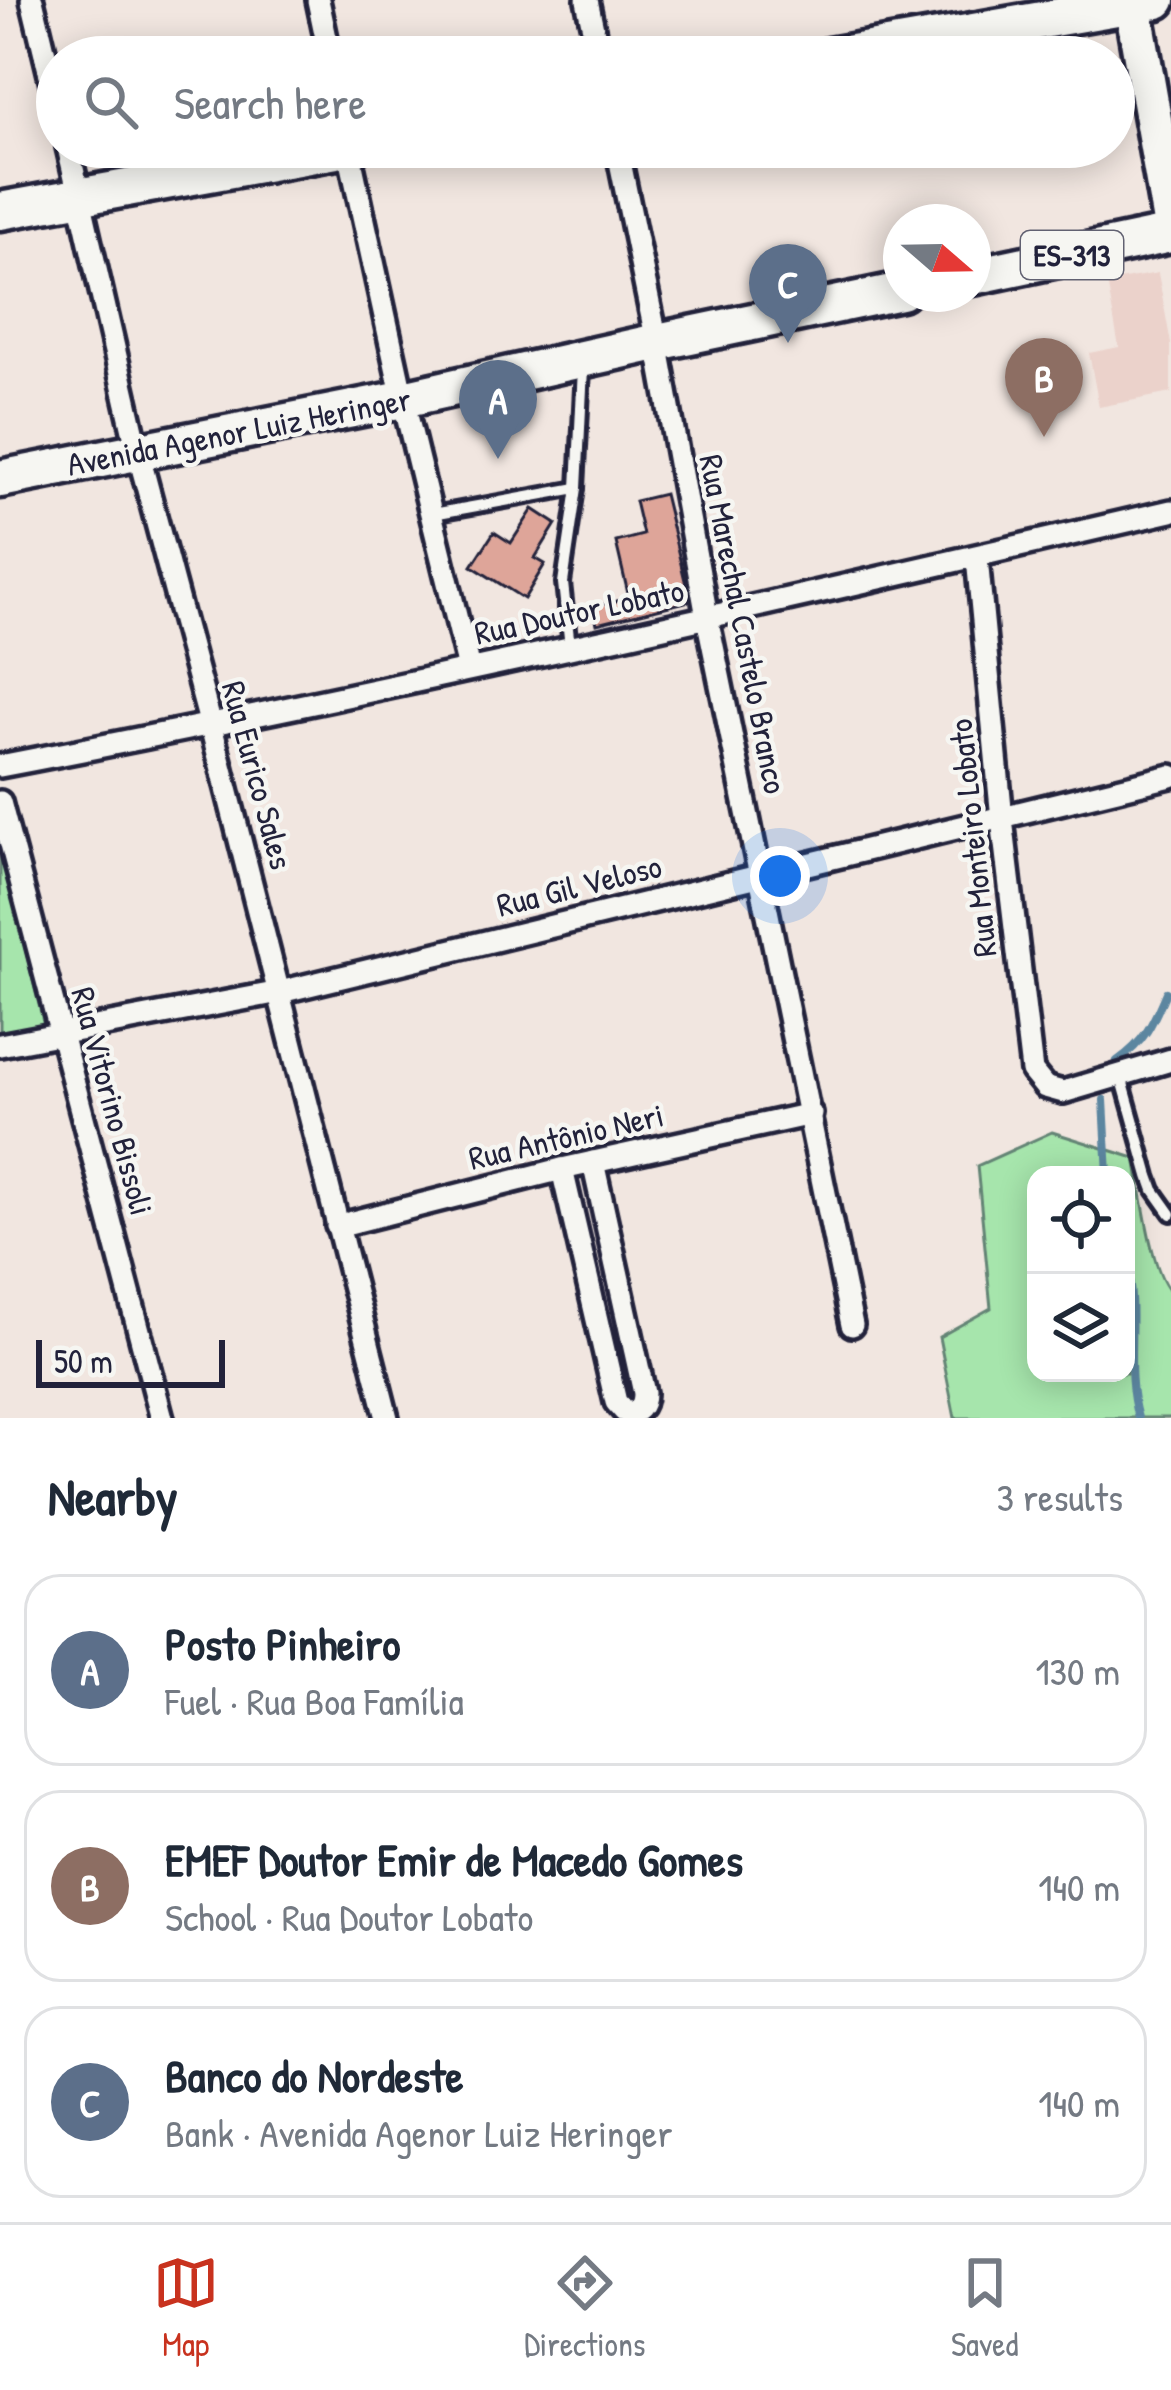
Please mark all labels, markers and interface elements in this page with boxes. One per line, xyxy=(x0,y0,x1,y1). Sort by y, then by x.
search box xyxy=(36,36,1135,168)
icon: search xyxy=(78,69,144,135)
text: Search here xyxy=(174,72,366,133)
north arrow xyxy=(883,204,991,312)
road number: ES-313 xyxy=(1021,231,1123,279)
pin: C xyxy=(749,244,827,343)
pin: B xyxy=(1005,338,1083,437)
pin: A xyxy=(459,360,537,459)
street label: Avenida Agenor Luiz Heringer xyxy=(63,376,415,487)
street label: Rua Marechal Castelo Branco xyxy=(690,451,798,797)
street label: Rua Doutor Lobato xyxy=(470,567,688,655)
street label: Rua Eurico Sales xyxy=(212,676,304,874)
street label: Rua Monteiro Lobato xyxy=(938,717,1006,959)
street label: Rua Gil Veloso xyxy=(492,843,666,927)
your location xyxy=(750,846,810,906)
street label: Rua Vitorino Bissoli xyxy=(61,982,165,1220)
street label: Rua Antônio Neri xyxy=(464,1092,668,1180)
map controls xyxy=(1027,1166,1135,1382)
button: locate xyxy=(1027,1166,1135,1274)
button: layers xyxy=(1027,1274,1135,1382)
scale bar xyxy=(36,1334,225,1387)
text: 50 m xyxy=(54,1339,113,1383)
text: Nearby xyxy=(48,1462,178,1531)
text: 3 results xyxy=(997,1470,1123,1523)
text: Posto Pinheiro xyxy=(165,1613,401,1674)
text: A xyxy=(80,1644,100,1697)
text: 130 m xyxy=(1035,1644,1120,1697)
text: Fuel · Rua Boa Família xyxy=(165,1674,464,1727)
text: EMEF Doutor Emir de Macedo Gomes xyxy=(165,1829,743,1890)
text: B xyxy=(80,1860,100,1913)
text: 140 m xyxy=(1038,1860,1120,1913)
text: School · Rua Doutor Lobato xyxy=(165,1890,533,1943)
text: Banco do Nordeste xyxy=(165,2045,463,2106)
text: C xyxy=(79,2076,101,2129)
text: 140 m xyxy=(1038,2076,1120,2129)
text: Bank · Avenida Agenor Luiz Heringer xyxy=(165,2106,672,2159)
tab: Map xyxy=(153,2250,219,2366)
tab: Directions xyxy=(524,2250,646,2366)
tab: Saved xyxy=(951,2250,1018,2366)

